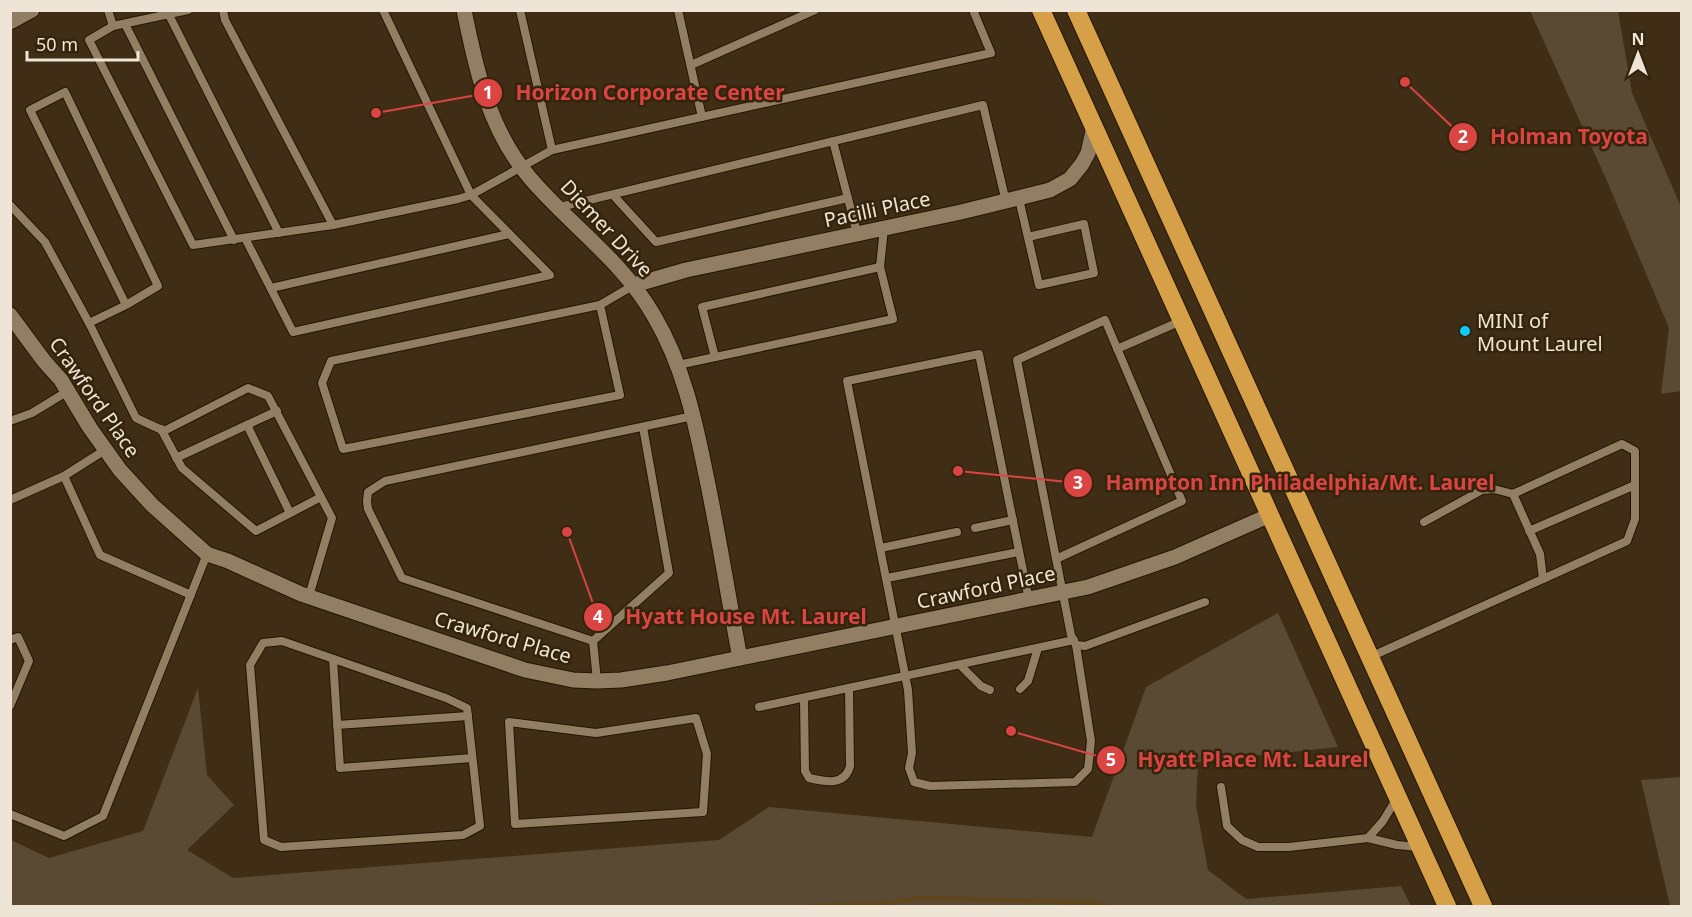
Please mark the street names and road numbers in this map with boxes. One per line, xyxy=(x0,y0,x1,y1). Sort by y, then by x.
street label: Diemer Drive xyxy=(555,173,659,283)
street label: Pacilli Place xyxy=(821,185,933,233)
street label: Crawford Place xyxy=(43,331,147,463)
street label: Crawford Place xyxy=(914,559,1058,615)
street label: Crawford Place xyxy=(431,605,575,669)

